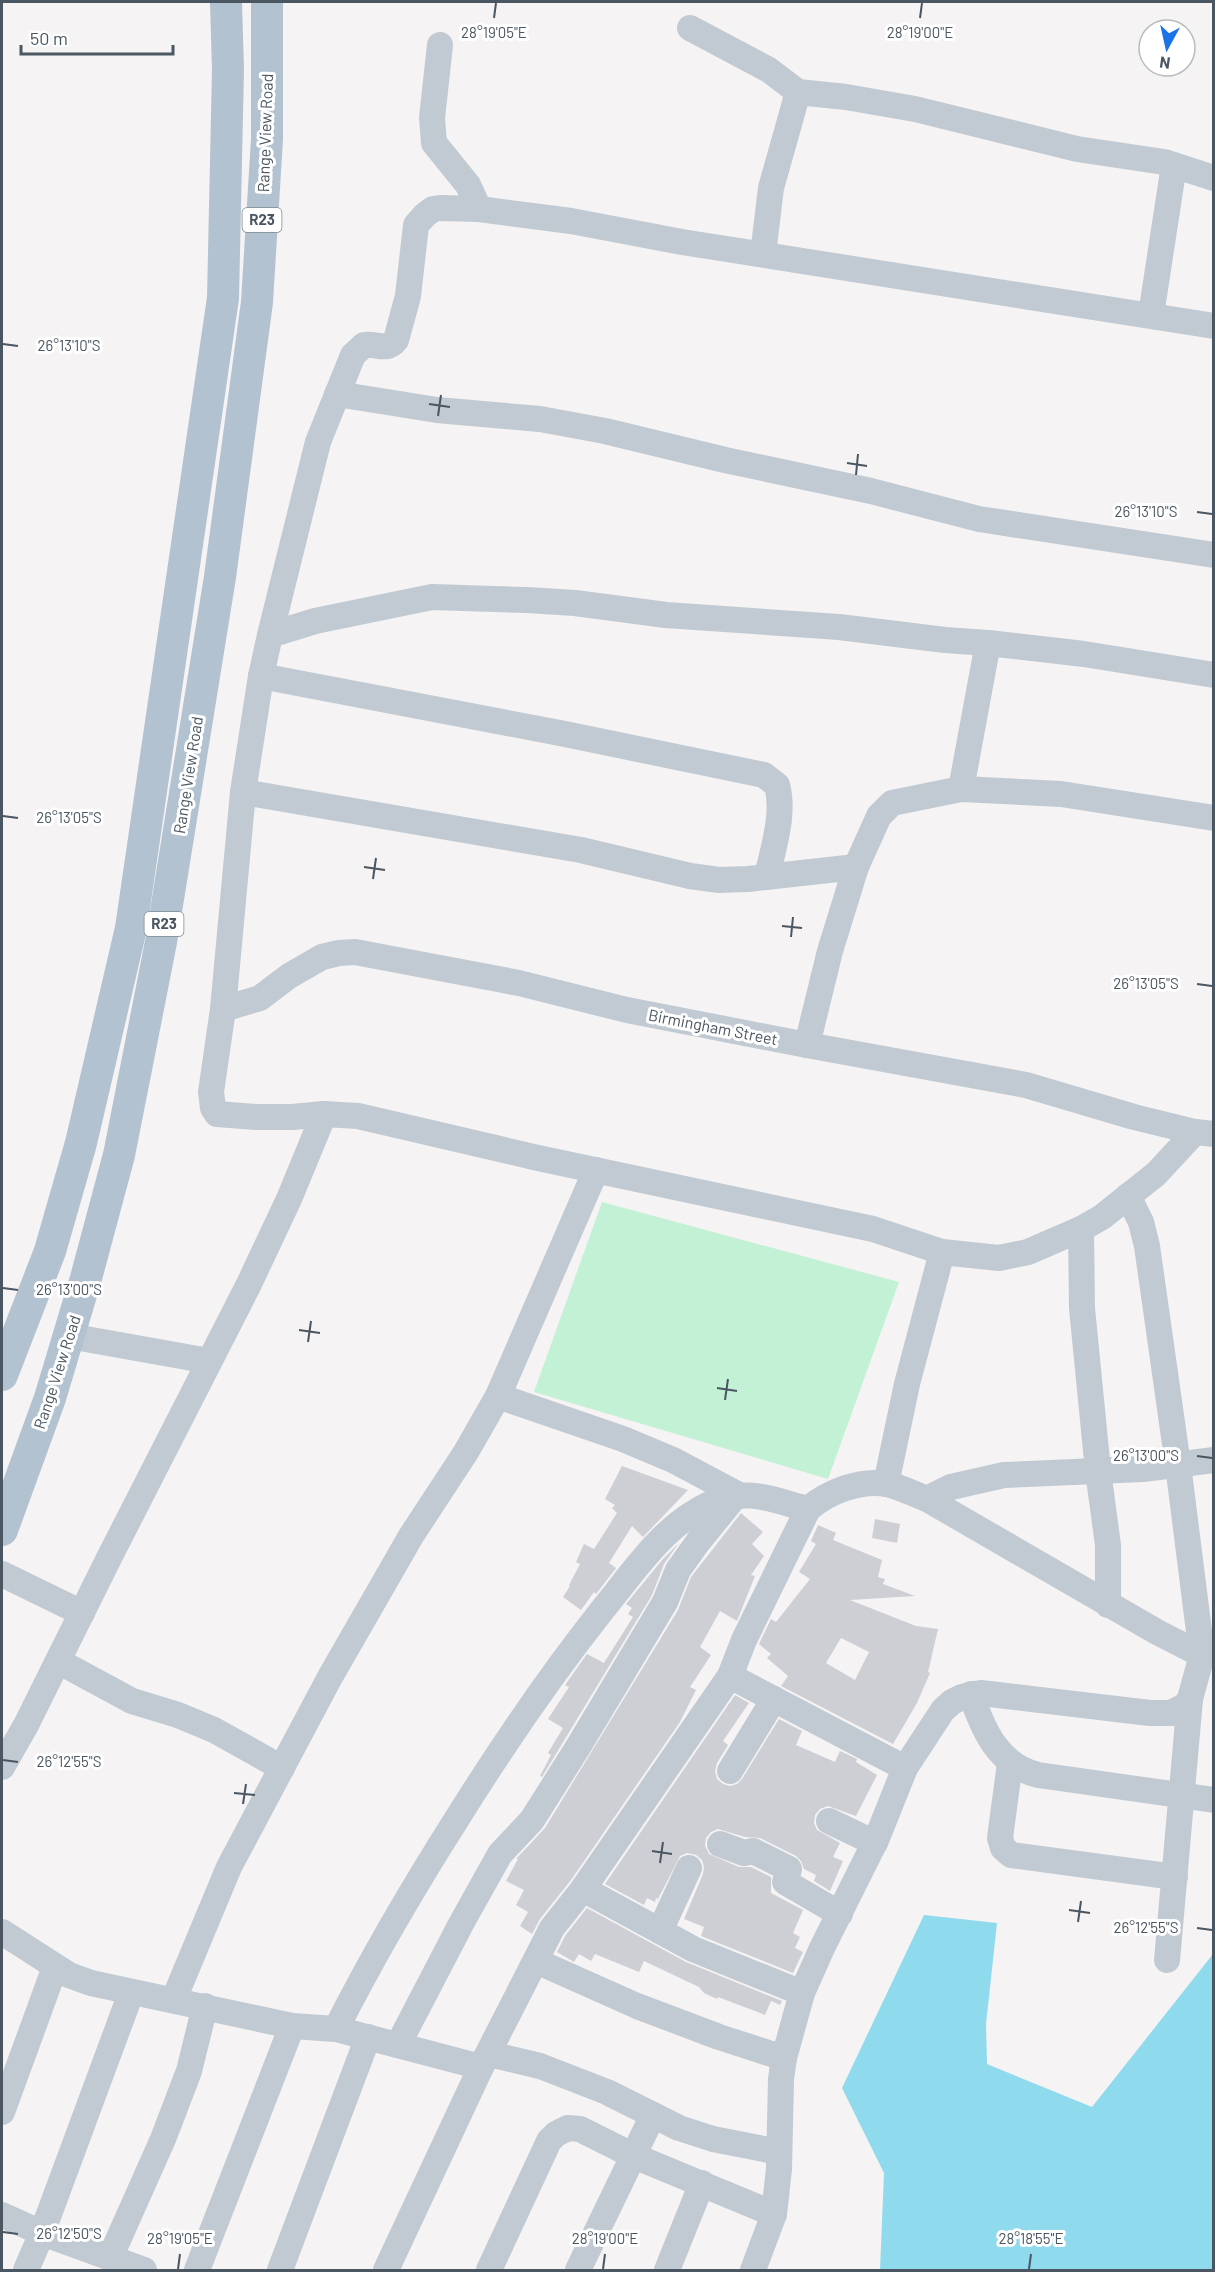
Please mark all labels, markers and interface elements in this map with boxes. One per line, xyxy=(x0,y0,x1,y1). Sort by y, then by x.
scale bar xyxy=(21,18,172,56)
north arrow xyxy=(1137,18,1197,78)
text: 28°19'05"E xyxy=(461,23,527,41)
text: 28°19'00"E xyxy=(887,23,953,41)
text: 50 m xyxy=(30,27,68,49)
text: N xyxy=(1158,53,1171,73)
street label: Range View Road xyxy=(253,73,276,193)
road number: R23 xyxy=(242,208,282,232)
text: 26°13'10"S xyxy=(38,336,100,354)
text: 26°13'10"S xyxy=(1115,502,1177,520)
street label: Range View Road xyxy=(169,715,206,835)
text: 26°13'05"S xyxy=(36,808,102,826)
road number: R23 xyxy=(144,912,184,936)
text: 26°13'05"S xyxy=(1113,974,1179,992)
street label: Birmingham Street xyxy=(647,1005,779,1048)
text: 26°13'00"S xyxy=(36,1280,102,1298)
street label: Range View Road xyxy=(29,1312,84,1431)
text: 26°13'00"S xyxy=(1113,1446,1179,1464)
text: 26°12'55"S xyxy=(37,1752,101,1770)
text: 26°12'55"S xyxy=(1114,1918,1178,1936)
text: 26°12'50"S xyxy=(36,2224,102,2242)
text: 28°19'05"E xyxy=(147,2229,213,2247)
text: 28°19'00"E xyxy=(572,2229,638,2247)
text: 28°18'55"E xyxy=(998,2229,1064,2247)

